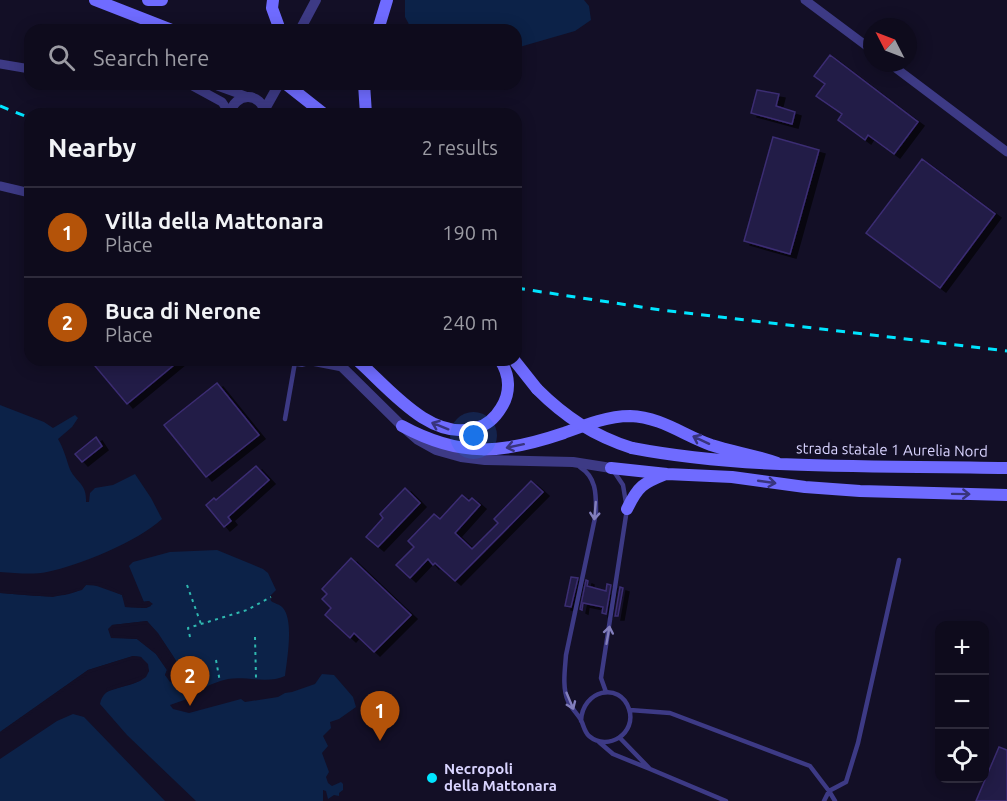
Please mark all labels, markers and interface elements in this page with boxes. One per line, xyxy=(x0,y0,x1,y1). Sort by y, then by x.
north arrow xyxy=(863,18,917,72)
search box xyxy=(24,24,522,90)
icon: search xyxy=(45,41,78,74)
text: Search here xyxy=(93,45,209,70)
text: Nearby xyxy=(48,133,136,162)
text: 2 results xyxy=(422,136,498,159)
text: Villa della Mattonara xyxy=(105,208,324,233)
text: 1 xyxy=(62,221,73,244)
text: 190 m xyxy=(442,221,498,244)
text: Place xyxy=(105,233,153,256)
text: Buca di Nerone xyxy=(105,298,261,323)
text: 2 xyxy=(62,311,73,334)
text: 240 m xyxy=(442,311,498,334)
text: Place xyxy=(105,323,153,346)
one-way arrow xyxy=(432,420,450,431)
your location xyxy=(459,421,488,450)
one-way arrow xyxy=(693,434,711,446)
street label: strada statale 1 Aurelia Nord xyxy=(796,439,988,460)
one-way arrow xyxy=(506,441,525,453)
one-way arrow xyxy=(757,476,776,487)
one-way arrow xyxy=(951,488,971,500)
one-way arrow xyxy=(589,500,600,520)
map controls xyxy=(935,621,989,783)
button: + xyxy=(935,621,989,675)
one-way arrow xyxy=(603,626,614,646)
pin: 2 xyxy=(170,656,210,706)
button: − xyxy=(935,675,989,729)
pin: 1 xyxy=(360,692,400,741)
one-way arrow xyxy=(565,692,576,710)
button: locate xyxy=(935,729,989,783)
place label: Necropoli della Mattonara xyxy=(444,760,557,794)
marker: Necropoli della Mattonara xyxy=(425,771,439,785)

